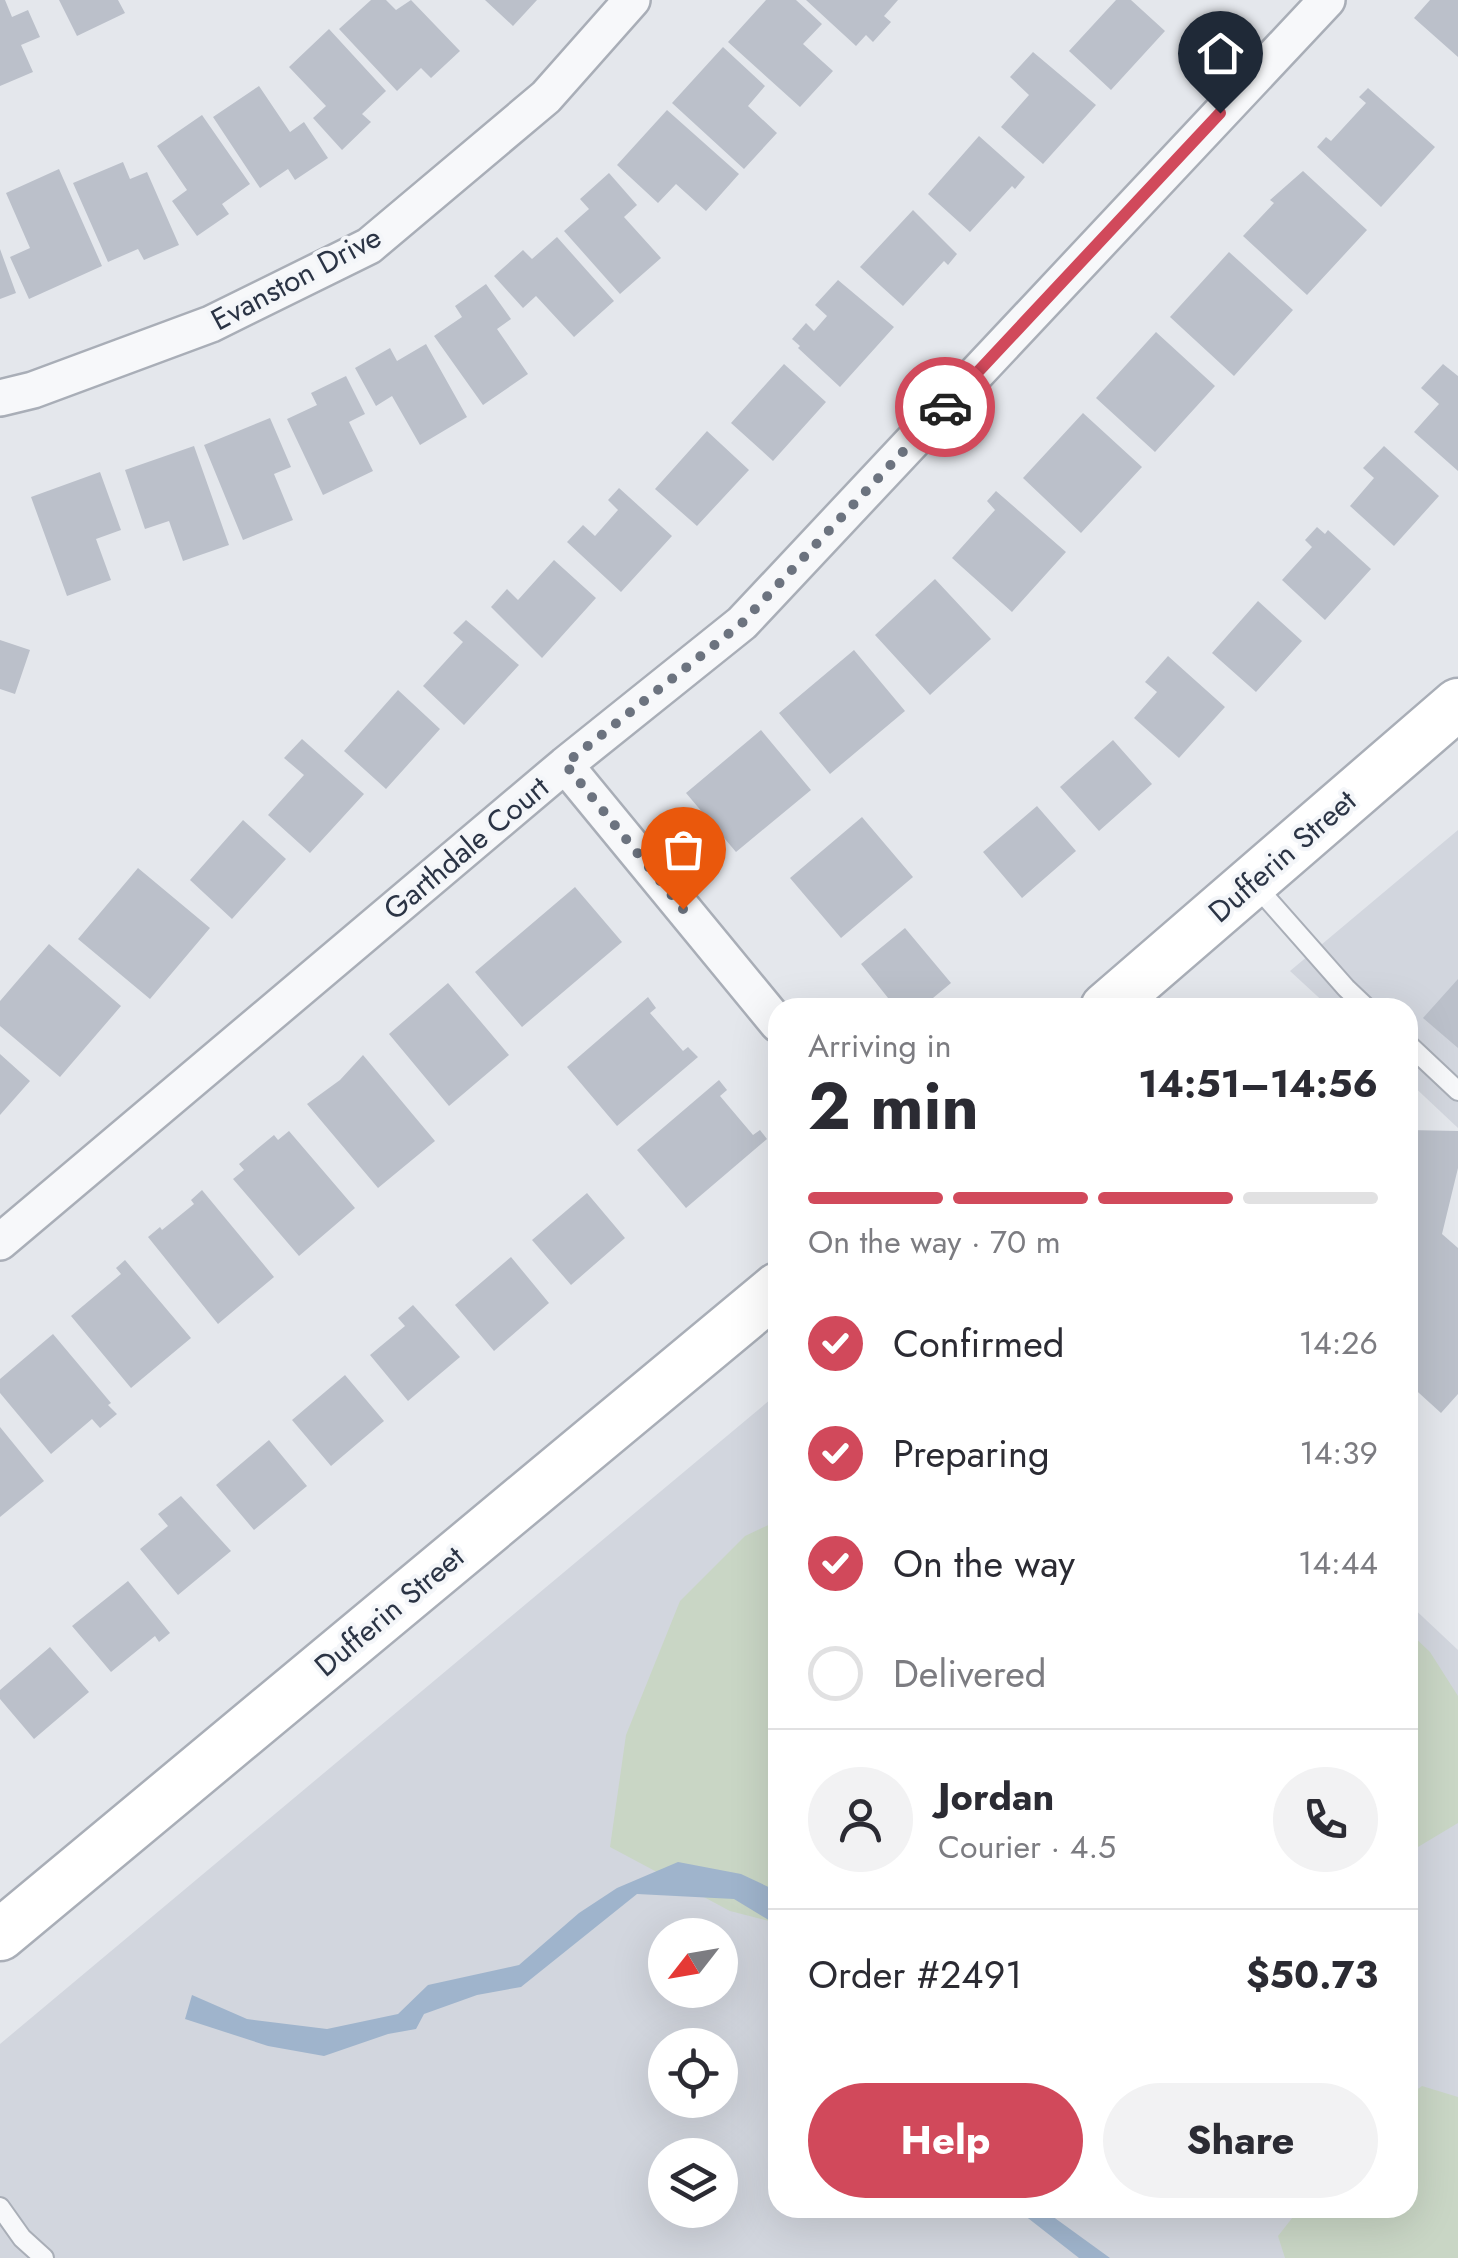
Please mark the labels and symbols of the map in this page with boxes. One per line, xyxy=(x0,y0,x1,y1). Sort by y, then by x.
pin xyxy=(1178,11,1263,114)
street label: Evanston Drive xyxy=(203,215,389,341)
courier xyxy=(895,357,995,457)
street label: Garthdale Court xyxy=(374,765,559,930)
street label: Dufferin Street xyxy=(1199,779,1366,932)
pin xyxy=(641,807,726,910)
street label: Dufferin Street xyxy=(305,1535,474,1686)
north arrow xyxy=(648,1918,738,2008)

